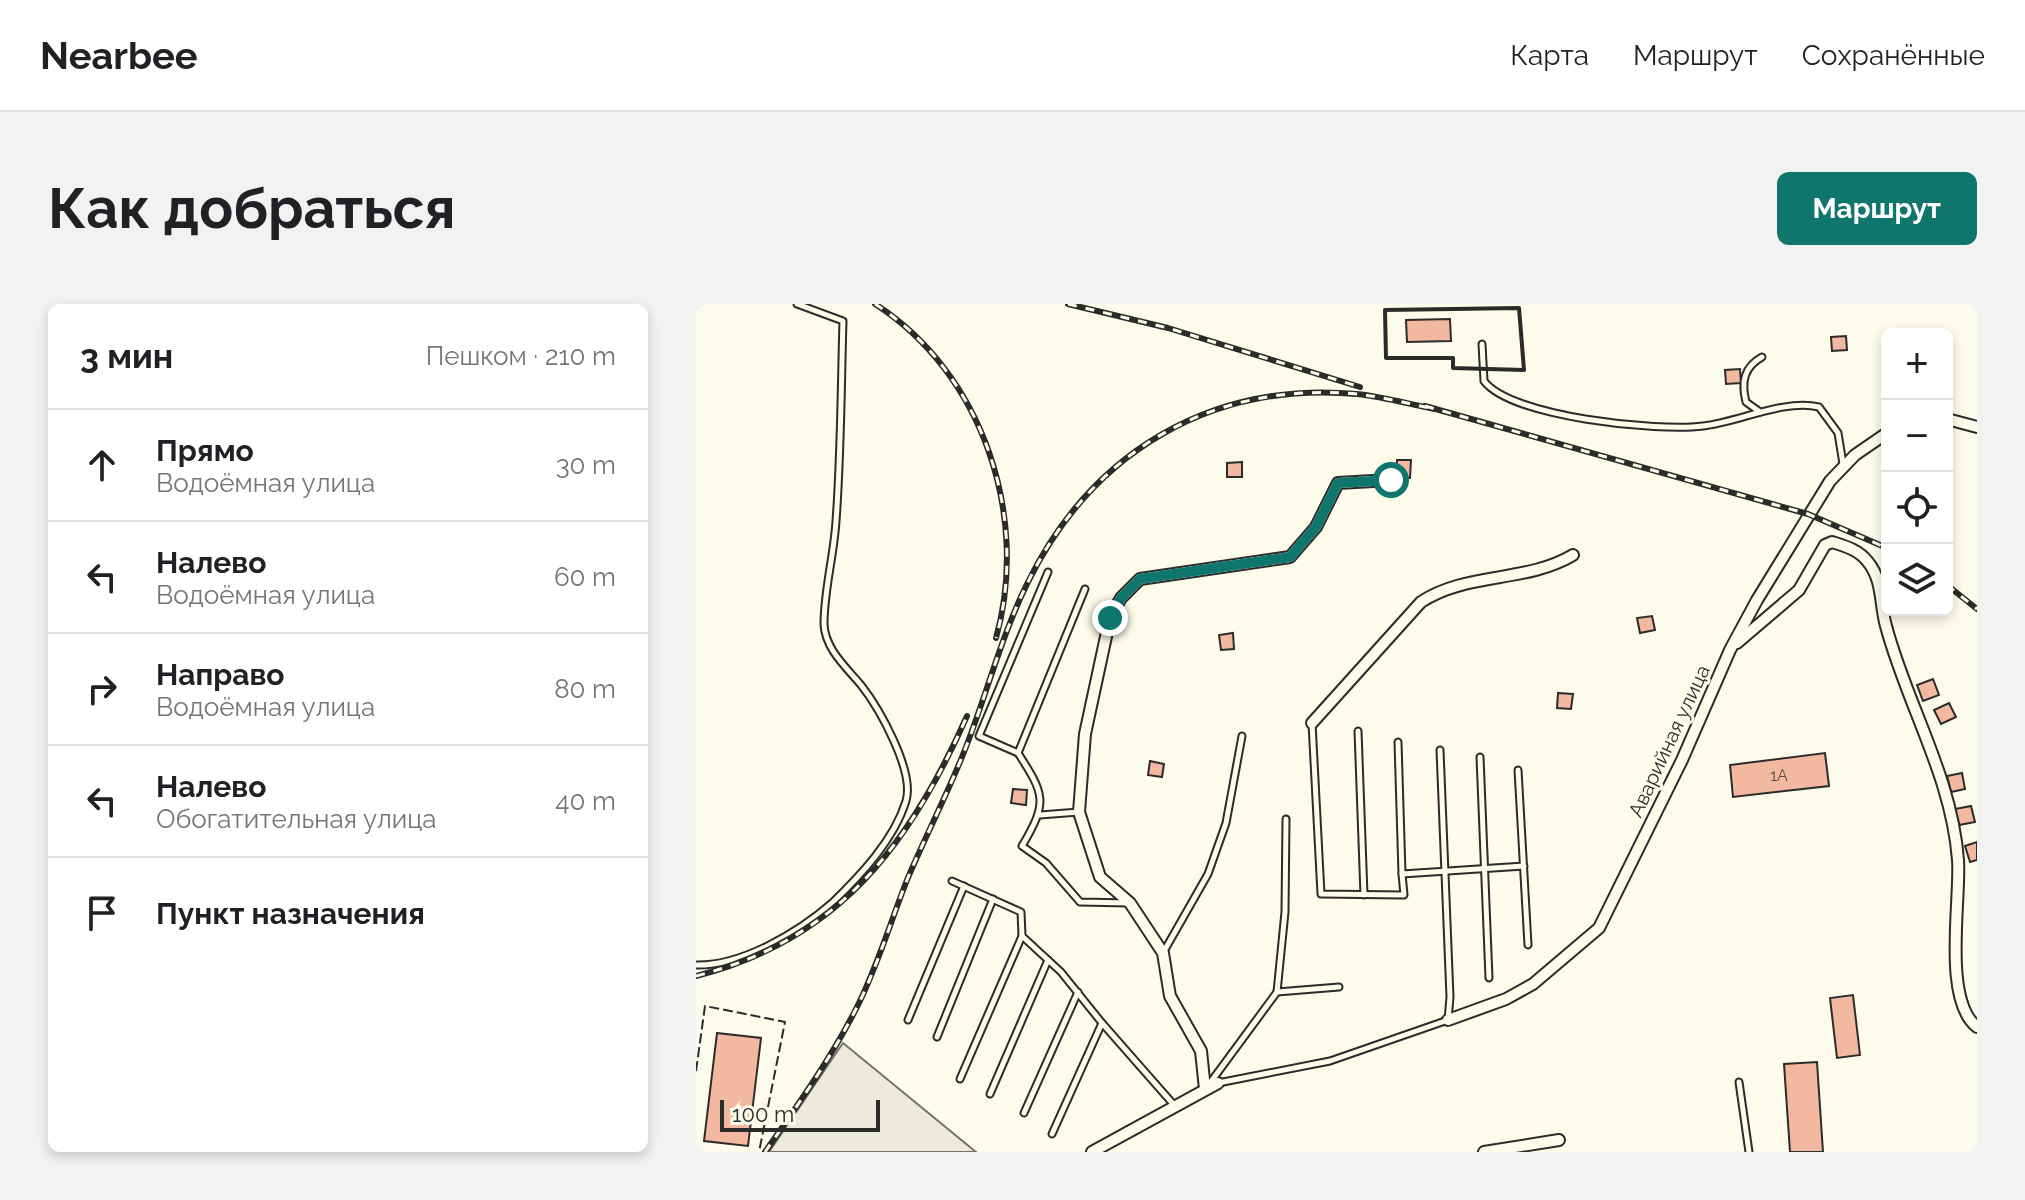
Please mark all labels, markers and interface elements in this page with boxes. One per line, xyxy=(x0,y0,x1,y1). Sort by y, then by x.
text: Nearbee xyxy=(40,33,198,78)
text: Карта xyxy=(1510,39,1589,72)
text: Маршрут xyxy=(1633,39,1758,72)
text: Сохранённые xyxy=(1802,39,1985,72)
button: Маршрут xyxy=(1777,172,1977,245)
text: Как добраться xyxy=(48,175,455,241)
map controls xyxy=(1881,328,1953,616)
button: + xyxy=(1881,328,1953,400)
text: 3 мин xyxy=(80,336,173,376)
text: Пешком · 210 m xyxy=(426,341,616,371)
button: − xyxy=(1881,400,1953,472)
text: Прямо xyxy=(156,433,254,468)
icon: ahead xyxy=(80,443,124,487)
text: 30 m xyxy=(556,450,616,480)
route start xyxy=(1373,462,1409,498)
text: Водоёмная улица xyxy=(156,468,375,498)
button: locate xyxy=(1881,472,1953,544)
button: layers xyxy=(1881,544,1953,616)
text: Налево xyxy=(156,545,266,580)
icon: left xyxy=(80,555,124,599)
text: 60 m xyxy=(554,562,616,592)
text: Водоёмная улица xyxy=(156,580,375,610)
route end xyxy=(1092,600,1128,636)
text: Направо xyxy=(156,657,285,692)
street label: Аварийная улица xyxy=(1623,661,1715,821)
icon: right xyxy=(80,667,124,711)
text: 80 m xyxy=(554,674,616,704)
text: Водоёмная улица xyxy=(156,692,375,722)
house number: 1А xyxy=(1770,766,1788,785)
text: Налево xyxy=(156,769,266,804)
icon: left xyxy=(80,779,124,823)
text: 40 m xyxy=(555,786,616,816)
text: Обогатительная улица xyxy=(156,804,437,834)
icon: arrive xyxy=(80,891,124,935)
text: Пункт назначения xyxy=(156,896,425,931)
scale bar xyxy=(720,1096,880,1132)
text: 100 m xyxy=(732,1101,794,1127)

